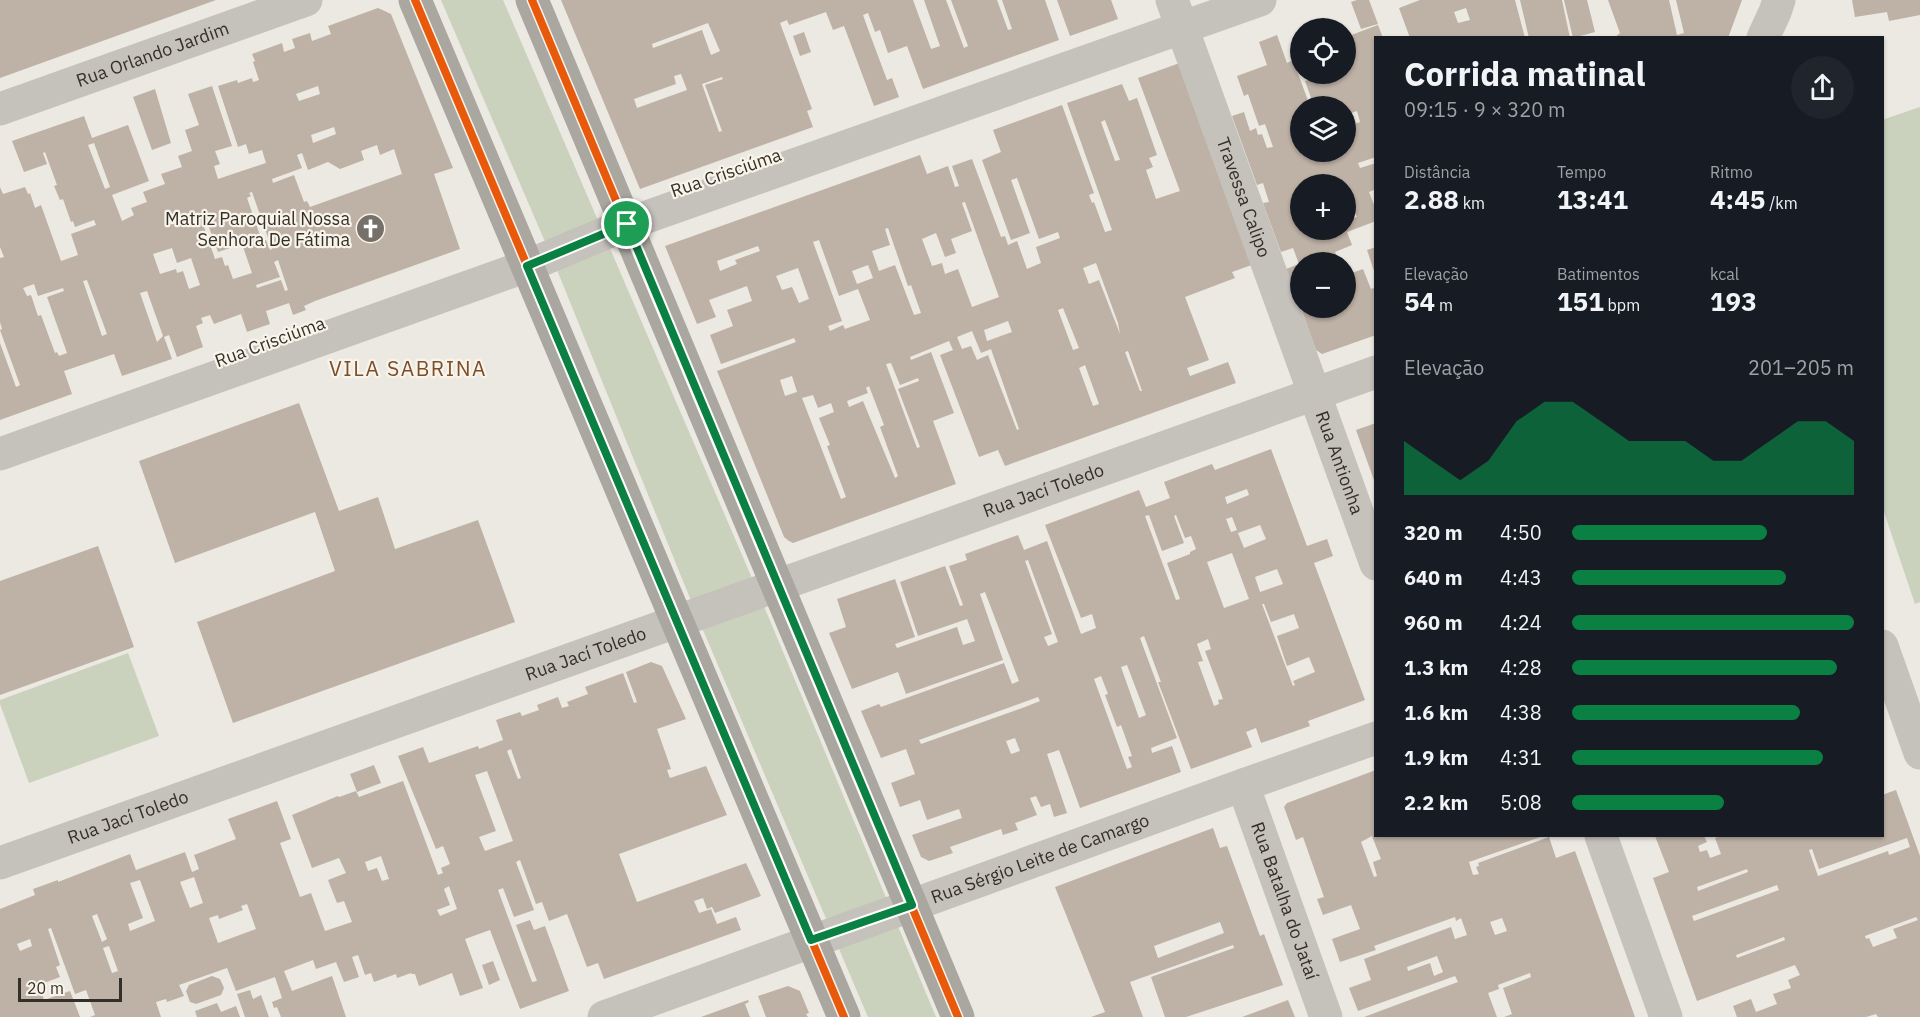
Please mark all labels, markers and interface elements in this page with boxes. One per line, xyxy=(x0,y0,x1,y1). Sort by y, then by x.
street label: Rua Orlando Jardim xyxy=(73,16,232,92)
map controls xyxy=(1290,18,1356,318)
button: locate xyxy=(1290,18,1356,84)
text: Corrida matinal xyxy=(1404,52,1645,95)
button: share xyxy=(1791,56,1854,119)
button: layers xyxy=(1290,96,1356,162)
text: 09:15 · 9 × 320 m xyxy=(1404,96,1565,123)
street label: Travessa Calipo xyxy=(1212,134,1276,261)
street label: Rua Crisciúma xyxy=(667,143,785,202)
text: Distância xyxy=(1404,162,1470,182)
text: Tempo xyxy=(1557,162,1606,182)
text: Ritmo xyxy=(1710,162,1753,182)
button: + xyxy=(1290,174,1356,240)
text: 2.88 xyxy=(1404,182,1459,216)
text: 13:41 xyxy=(1557,182,1628,216)
text: 4:45 xyxy=(1710,182,1765,216)
text: km xyxy=(1459,193,1485,213)
text: /km xyxy=(1765,193,1798,213)
pin xyxy=(601,198,652,249)
place label: Matriz Paroquial Nossa Senhora De Fátima xyxy=(165,207,350,251)
icon: arrive xyxy=(610,207,643,240)
church icon: Matriz Paroquial Nossa Senhora De Fátima xyxy=(355,213,387,245)
button: − xyxy=(1290,252,1356,318)
text: Elevação xyxy=(1404,264,1468,284)
text: Batimentos xyxy=(1557,264,1640,284)
text: kcal xyxy=(1710,264,1739,284)
text: 54 xyxy=(1404,284,1435,318)
text: 151 xyxy=(1557,284,1604,318)
text: 193 xyxy=(1710,284,1757,318)
text: m xyxy=(1435,295,1453,315)
text: bpm xyxy=(1604,295,1640,315)
street label: Rua Crisciúma xyxy=(212,311,329,372)
district label: VILA SABRINA xyxy=(329,354,487,382)
text: Elevação xyxy=(1404,354,1484,381)
text: 201–205 m xyxy=(1748,354,1854,381)
street label: Rua Antionha xyxy=(1311,408,1369,518)
street label: Rua Jací Toledo xyxy=(980,458,1107,522)
text: 320 m xyxy=(1404,519,1463,546)
text: 4:50 xyxy=(1500,519,1542,546)
text: 640 m xyxy=(1404,564,1463,591)
text: 4:43 xyxy=(1500,564,1542,591)
text: 960 m xyxy=(1404,609,1463,636)
text: 4:24 xyxy=(1500,609,1542,636)
street label: Rua Jací Toledo xyxy=(522,621,649,686)
text: 1.3 km xyxy=(1404,654,1468,681)
text: 4:28 xyxy=(1500,654,1542,681)
text: 1.6 km xyxy=(1404,699,1468,726)
text: 4:38 xyxy=(1500,699,1542,726)
text: 1.9 km xyxy=(1404,744,1468,771)
text: 4:31 xyxy=(1500,744,1542,771)
street label: Rua Jací Toledo xyxy=(64,785,192,849)
text: 2.2 km xyxy=(1404,789,1468,816)
text: 5:08 xyxy=(1500,789,1542,816)
street label: Rua Sérgio Leite de Camargo xyxy=(928,808,1152,908)
street label: Rua Batalha do Jataí xyxy=(1246,819,1324,983)
scale bar xyxy=(18,975,122,1002)
text: 20 m xyxy=(27,978,64,998)

